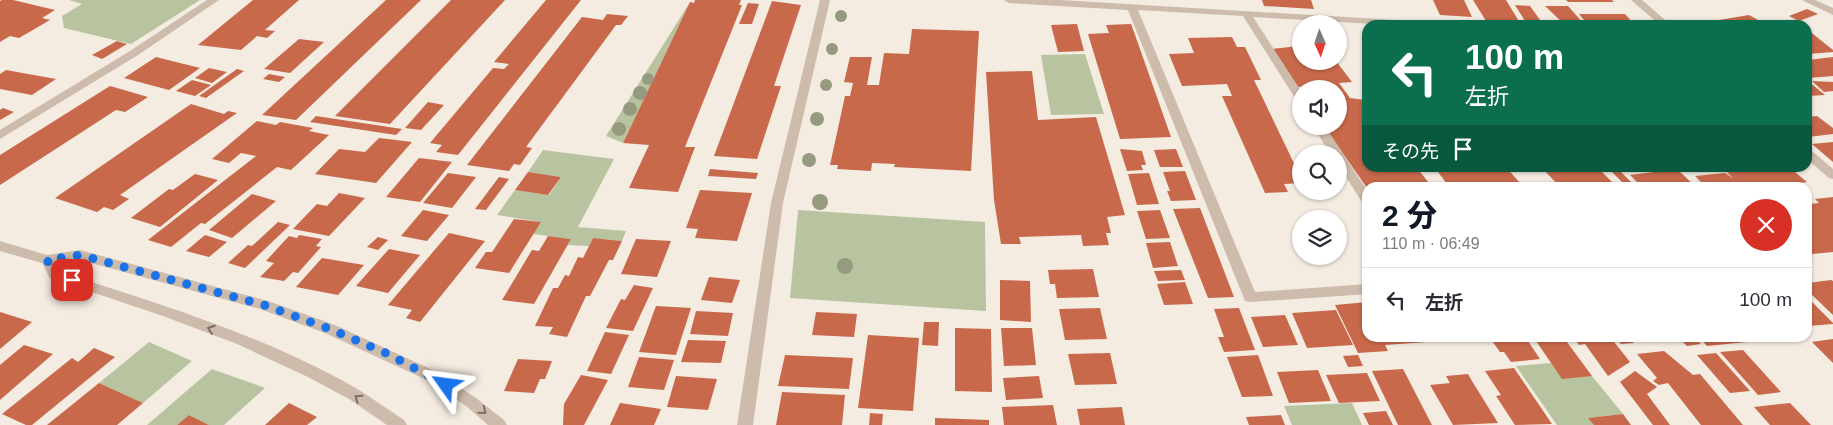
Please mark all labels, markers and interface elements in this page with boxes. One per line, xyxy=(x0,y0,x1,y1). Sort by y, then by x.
north arrow xyxy=(1292,15,1348,70)
map controls xyxy=(1292,15,1347,265)
text: 100 m xyxy=(1465,37,1564,76)
icon: left xyxy=(1382,40,1447,105)
button: sound xyxy=(1292,80,1347,135)
text: 左折 xyxy=(1465,84,1509,109)
icon: arrive xyxy=(1449,135,1477,163)
text: その先 xyxy=(1382,141,1439,162)
button: search xyxy=(1292,145,1347,200)
text: 2 分 xyxy=(1382,199,1437,232)
button: close xyxy=(1740,199,1792,251)
button: layers xyxy=(1292,210,1347,265)
text: 110 m · 06:49 xyxy=(1382,235,1480,252)
pin xyxy=(51,259,93,301)
icon: arrive xyxy=(58,266,86,294)
icon: left xyxy=(1382,286,1410,314)
text: 100 m xyxy=(1739,289,1792,310)
text: 左折 xyxy=(1425,292,1463,313)
one-way arrow xyxy=(207,325,216,335)
position arrow xyxy=(419,358,471,410)
one-way arrow xyxy=(354,395,364,404)
one-way arrow xyxy=(477,406,486,415)

